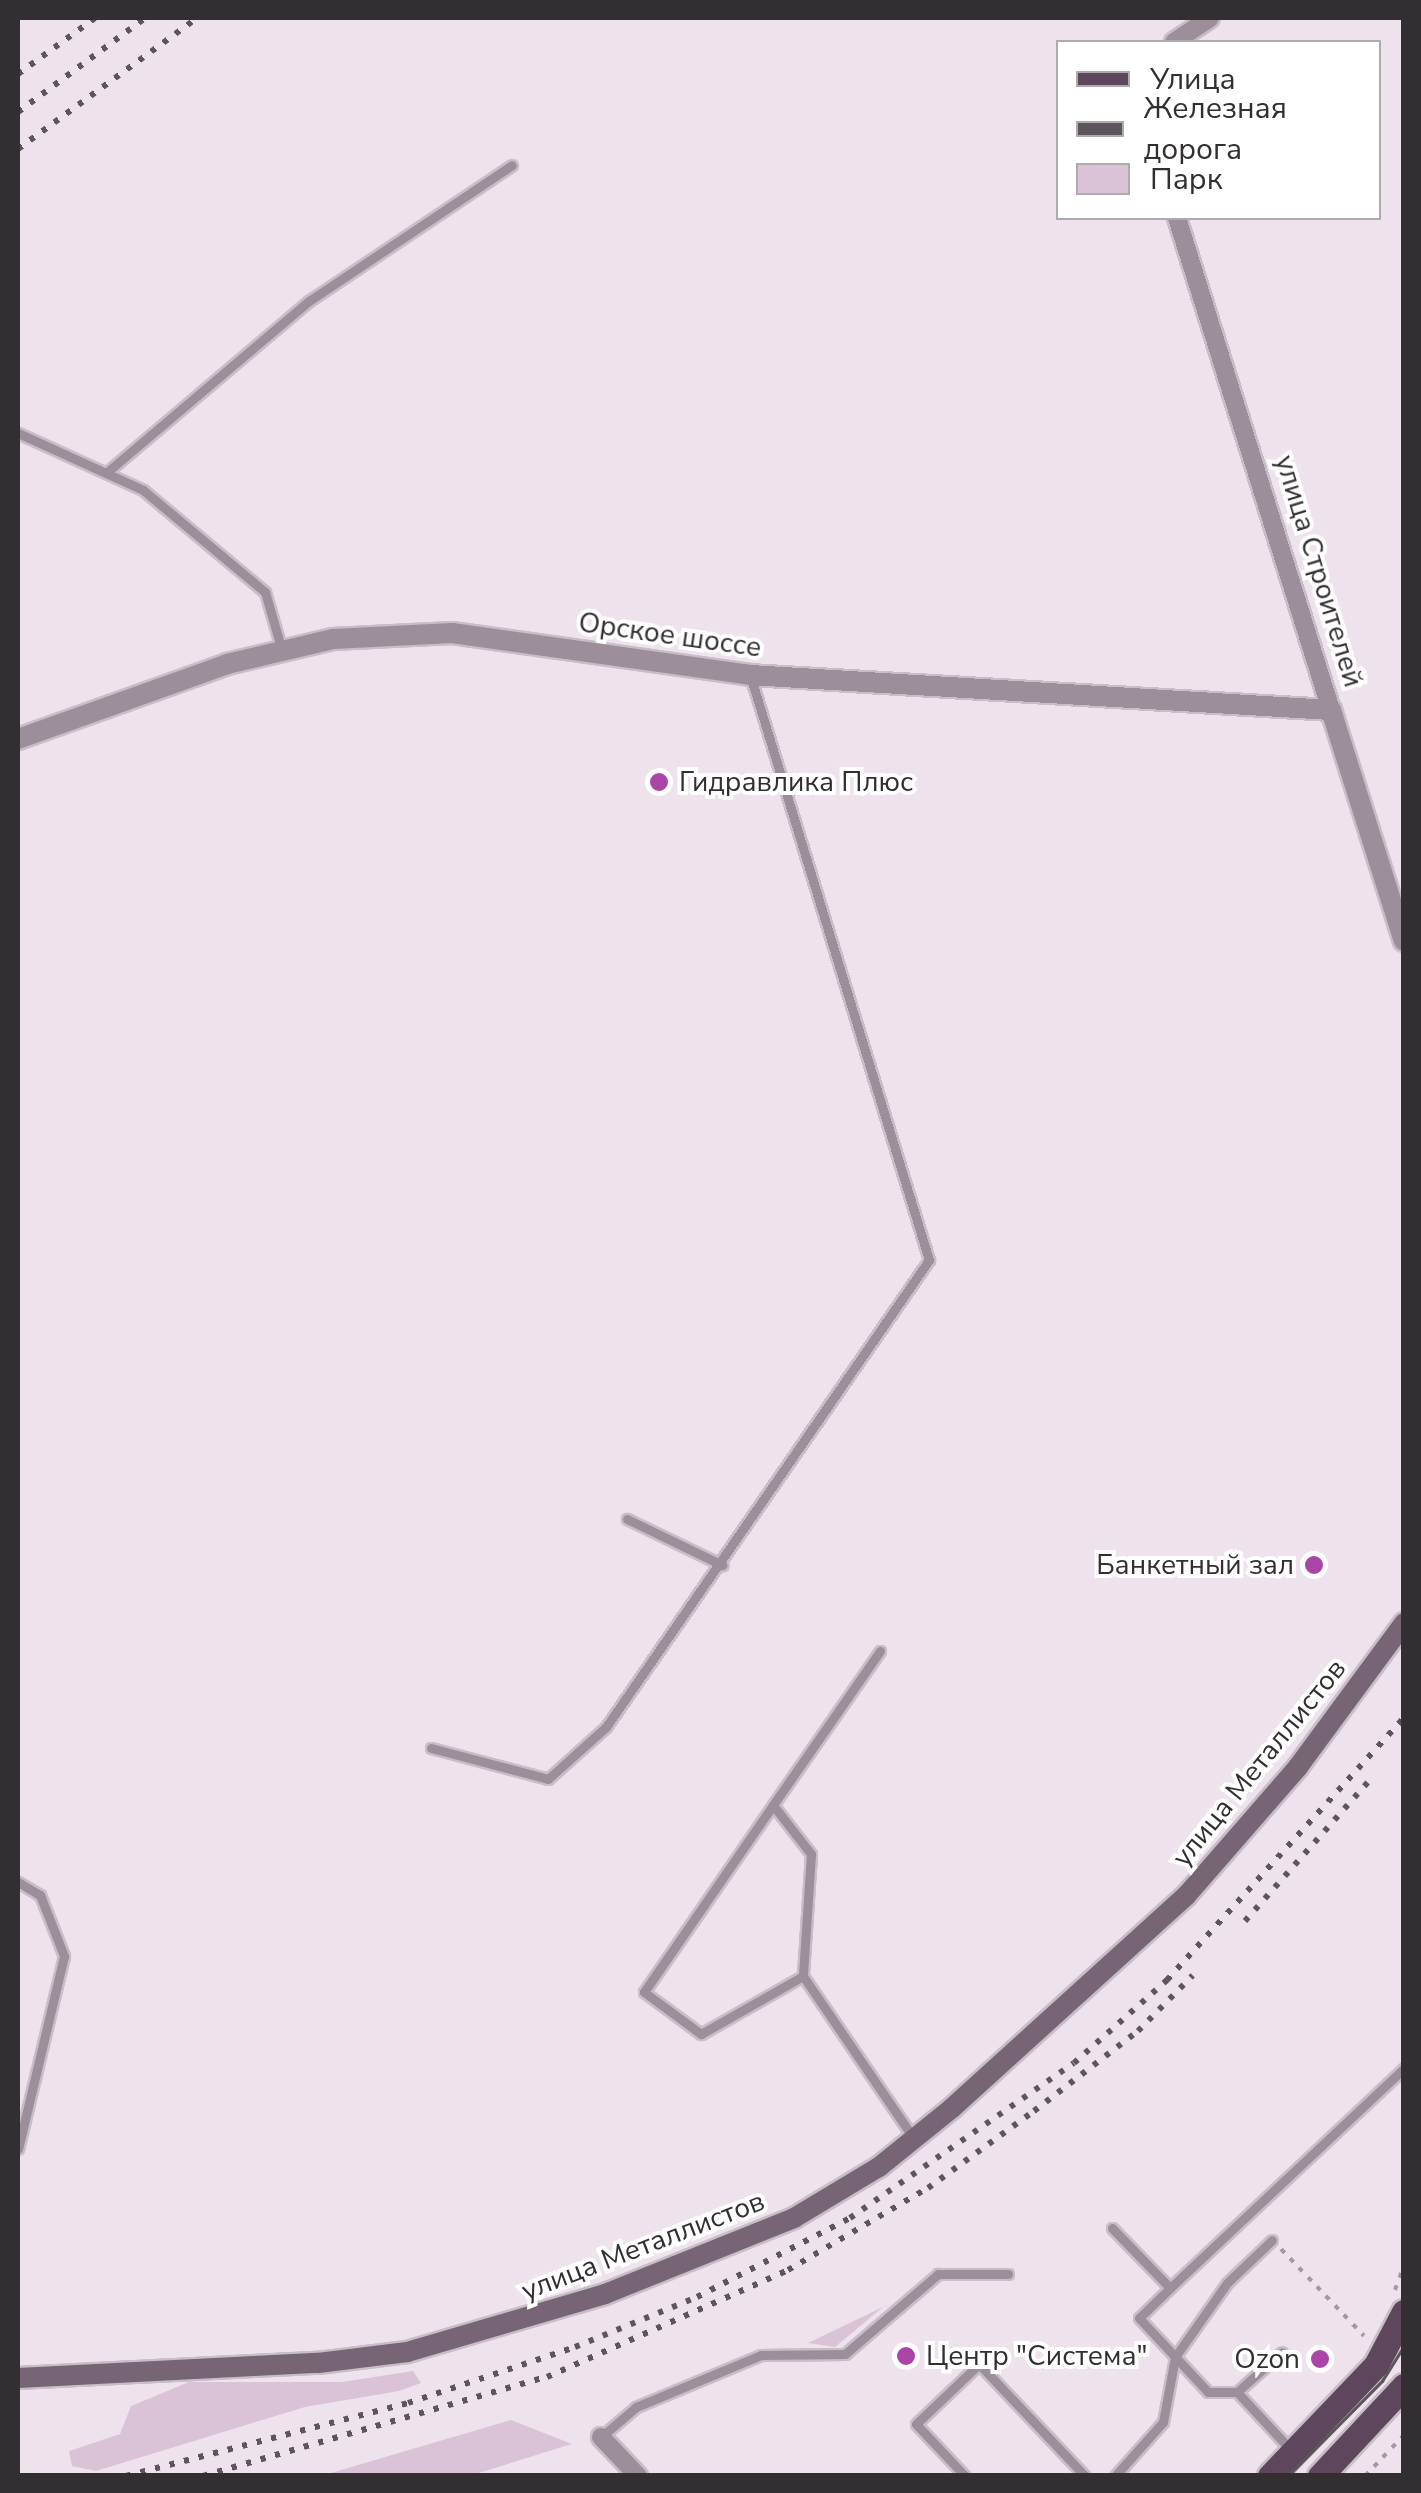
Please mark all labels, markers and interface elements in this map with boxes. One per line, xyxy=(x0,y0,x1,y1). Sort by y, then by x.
legend xyxy=(1056,40,1381,220)
text: Улица xyxy=(1150,59,1236,100)
text: Железная дорога xyxy=(1144,88,1287,170)
text: Парк xyxy=(1150,159,1222,200)
street label: улица Строителей xyxy=(1268,451,1370,691)
street label: Орское шоссе xyxy=(576,606,764,664)
place label: Гидравлика Плюс xyxy=(679,765,913,799)
marker: Гидравлика Плюс xyxy=(648,771,670,793)
place label: Банкетный зал xyxy=(1096,1548,1294,1582)
marker: Банкетный зал xyxy=(1303,1554,1325,1576)
street label: улица Металлистов xyxy=(1165,1652,1353,1874)
street label: улица Металлистов xyxy=(517,2184,769,2308)
place label: Центр "Система" xyxy=(926,2339,1147,2373)
place label: Ozon xyxy=(1234,2342,1300,2376)
marker: Центр "Система" xyxy=(895,2345,917,2367)
marker: Ozon xyxy=(1309,2348,1331,2370)

